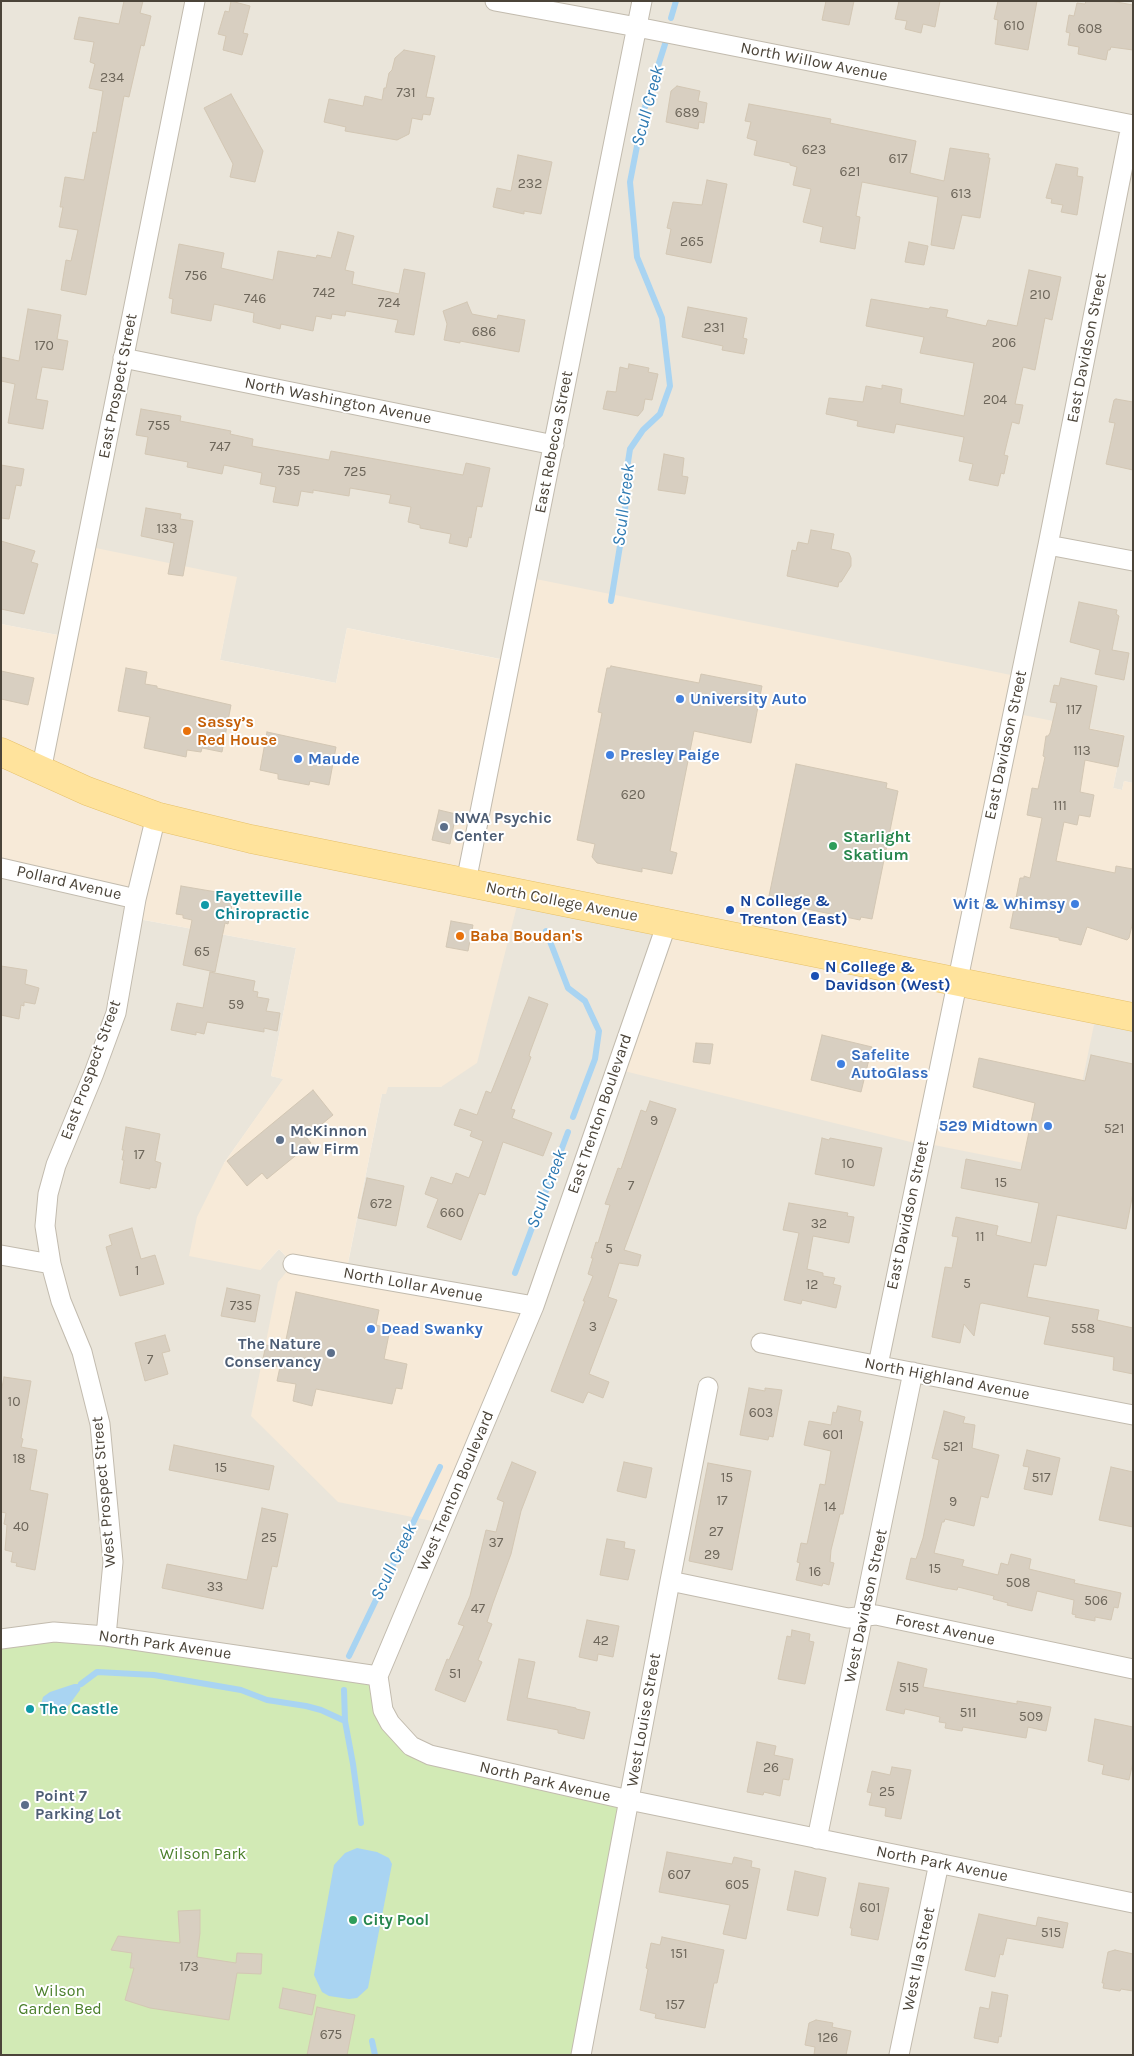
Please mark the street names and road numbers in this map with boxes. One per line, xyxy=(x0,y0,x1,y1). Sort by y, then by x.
street label: North Willow Avenue xyxy=(739,38,889,86)
street label: East Davidson Street xyxy=(1063,271,1111,425)
street label: East Prospect Street xyxy=(95,312,141,460)
street label: East Rebecca Street xyxy=(531,369,577,515)
street label: North Washington Avenue xyxy=(243,373,433,429)
street label: East Davidson Street xyxy=(981,669,1031,821)
street label: Pollard Avenue xyxy=(15,862,123,904)
street label: North College Avenue xyxy=(484,878,640,926)
street label: East Prospect Street xyxy=(57,997,125,1143)
street label: East Trenton Boulevard xyxy=(564,1031,636,1197)
street label: East Davidson Street xyxy=(883,1139,933,1291)
street label: North Lollar Avenue xyxy=(342,1263,484,1307)
street label: North Highland Avenue xyxy=(863,1354,1031,1404)
street label: West Trenton Boulevard xyxy=(414,1408,498,1574)
street label: West Prospect Street xyxy=(88,1416,120,1568)
street label: West Davidson Street xyxy=(840,1528,892,1684)
street label: Forest Avenue xyxy=(893,1610,997,1650)
street label: North Park Avenue xyxy=(97,1626,233,1664)
street label: West Louise Street xyxy=(623,1652,665,1788)
street label: North Park Avenue xyxy=(478,1758,612,1806)
street label: North Park Avenue xyxy=(874,1842,1010,1886)
street label: West Ila Street xyxy=(899,1905,939,2013)

